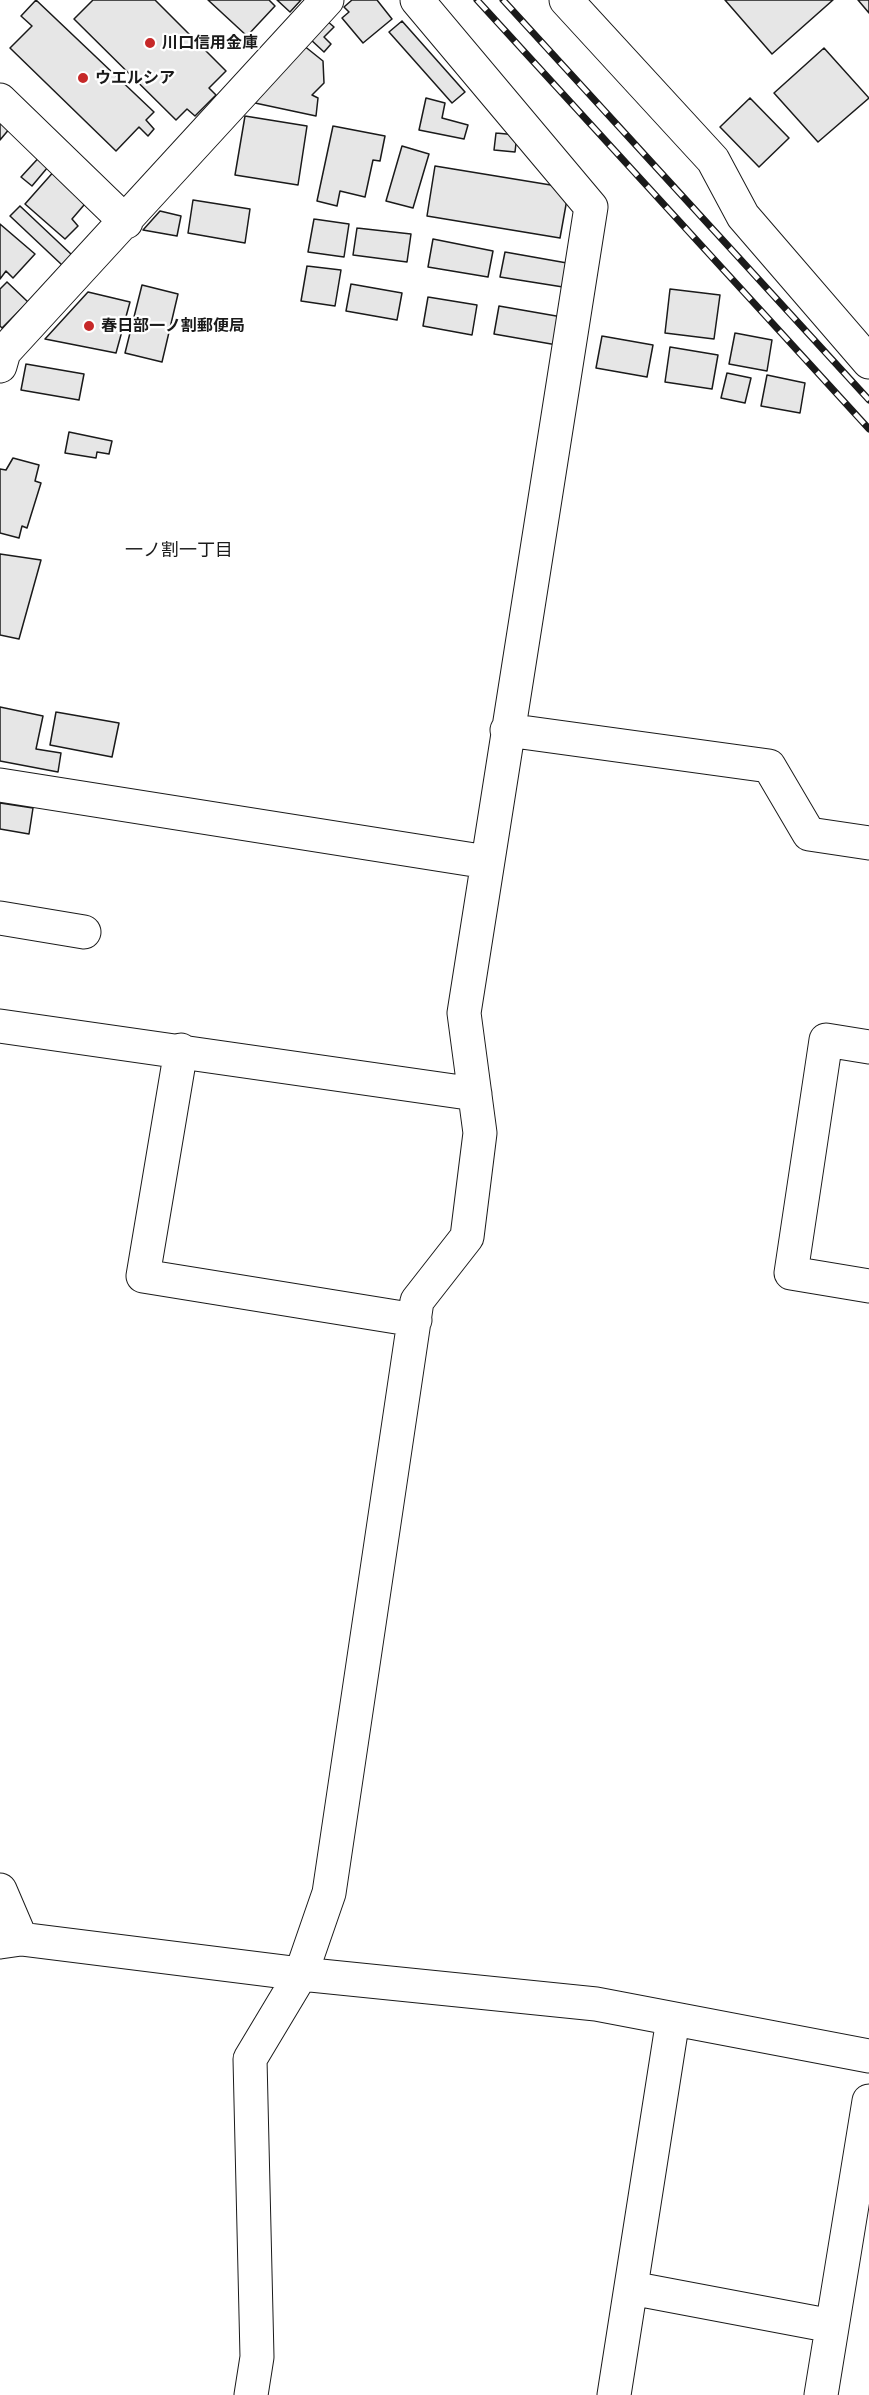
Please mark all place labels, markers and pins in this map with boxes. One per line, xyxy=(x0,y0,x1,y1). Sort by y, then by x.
place label: 川口信用金庫 xyxy=(162,33,258,53)
marker: 川口信用金庫 xyxy=(143,36,157,50)
place label: ウエルシア xyxy=(95,68,175,88)
marker: ウエルシア xyxy=(76,71,90,85)
place label: 春日部一ノ割郵便局 xyxy=(101,316,245,336)
marker: 春日部一ノ割郵便局 xyxy=(82,319,96,333)

